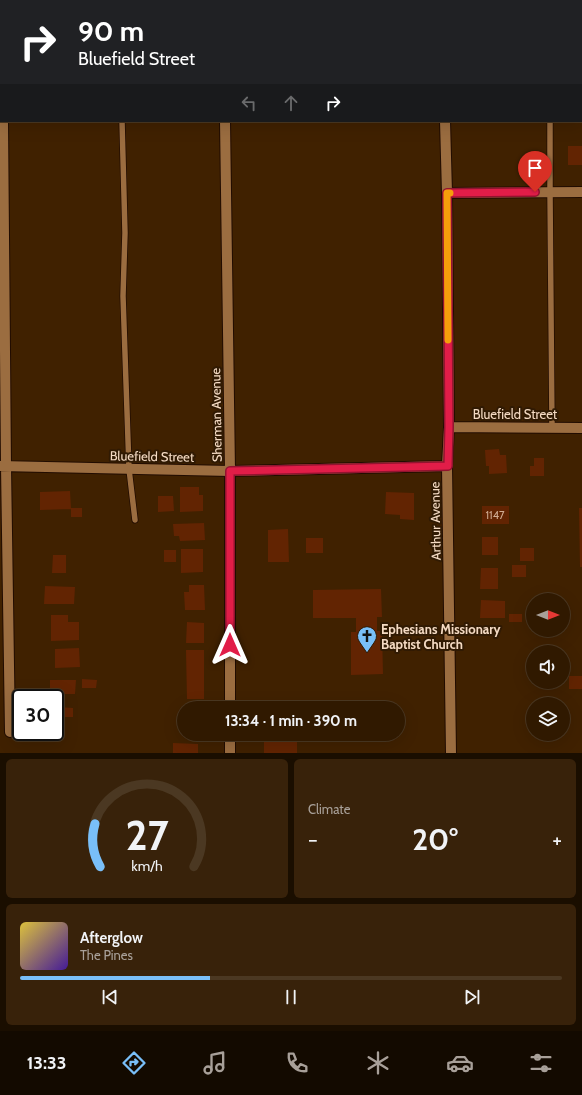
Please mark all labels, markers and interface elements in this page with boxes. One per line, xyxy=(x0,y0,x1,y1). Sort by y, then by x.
text: 90 m xyxy=(78,14,144,48)
icon: right xyxy=(12,16,64,68)
text: Bluefield Street xyxy=(78,48,195,70)
icon: left xyxy=(238,92,260,114)
icon: ahead xyxy=(280,92,302,114)
icon: right xyxy=(322,92,344,114)
pin xyxy=(518,151,552,192)
icon: arrive xyxy=(524,157,546,179)
street label: Sherman Avenue xyxy=(207,367,225,462)
street label: Bluefield Street xyxy=(473,406,558,422)
street label: Bluefield Street xyxy=(110,447,195,465)
street label: Arthur Avenue xyxy=(426,481,444,560)
house number: 1147 xyxy=(485,508,505,522)
north arrow xyxy=(526,593,570,637)
map controls xyxy=(526,593,570,741)
place label: Ephesians Missionary Baptist Church xyxy=(381,621,501,652)
position arrow xyxy=(209,624,251,666)
church icon: Ephesians Missionary Baptist Church xyxy=(356,625,378,653)
button: sound xyxy=(526,645,570,689)
speed limit sign: 30 xyxy=(12,689,64,741)
button: layers xyxy=(526,697,570,741)
text: 13:34 · 1 min · 390 m xyxy=(225,712,357,730)
text: Climate xyxy=(308,801,350,817)
text: 27 xyxy=(125,809,169,859)
text: 20° xyxy=(412,821,458,858)
text: − xyxy=(308,826,318,853)
text: + xyxy=(552,826,562,853)
text: km/h xyxy=(131,856,163,874)
text: Afterglow xyxy=(80,929,143,947)
text: The Pines xyxy=(80,947,133,963)
icon: previous xyxy=(99,986,121,1008)
icon: pause xyxy=(280,986,302,1008)
icon: next xyxy=(461,986,483,1008)
icon: directions xyxy=(120,1049,148,1077)
icon: music xyxy=(201,1049,229,1077)
icon: phone xyxy=(283,1049,311,1077)
icon: climate xyxy=(364,1049,392,1077)
icon: car xyxy=(446,1049,474,1077)
icon: filters xyxy=(527,1049,555,1077)
text: 13:33 xyxy=(27,1052,66,1074)

